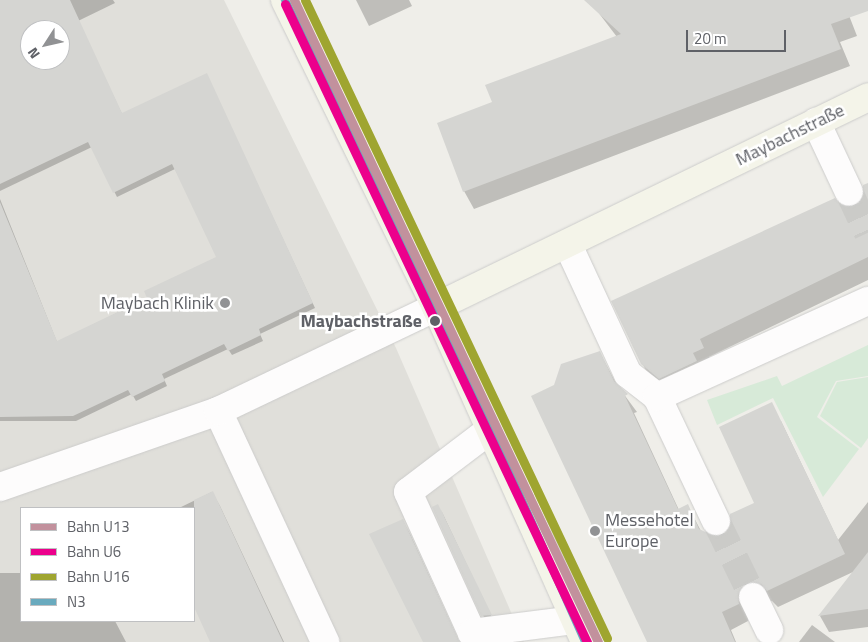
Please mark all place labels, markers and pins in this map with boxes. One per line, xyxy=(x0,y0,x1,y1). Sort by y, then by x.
place label: Maybach Klinik xyxy=(101,292,214,314)
marker: Maybach Klinik xyxy=(218,296,232,310)
place label: Maybachstraße xyxy=(300,310,422,332)
marker: Maybachstraße xyxy=(426,312,444,330)
place label: Messehotel Europe xyxy=(605,510,694,552)
marker: Messehotel Europe xyxy=(589,525,601,537)

